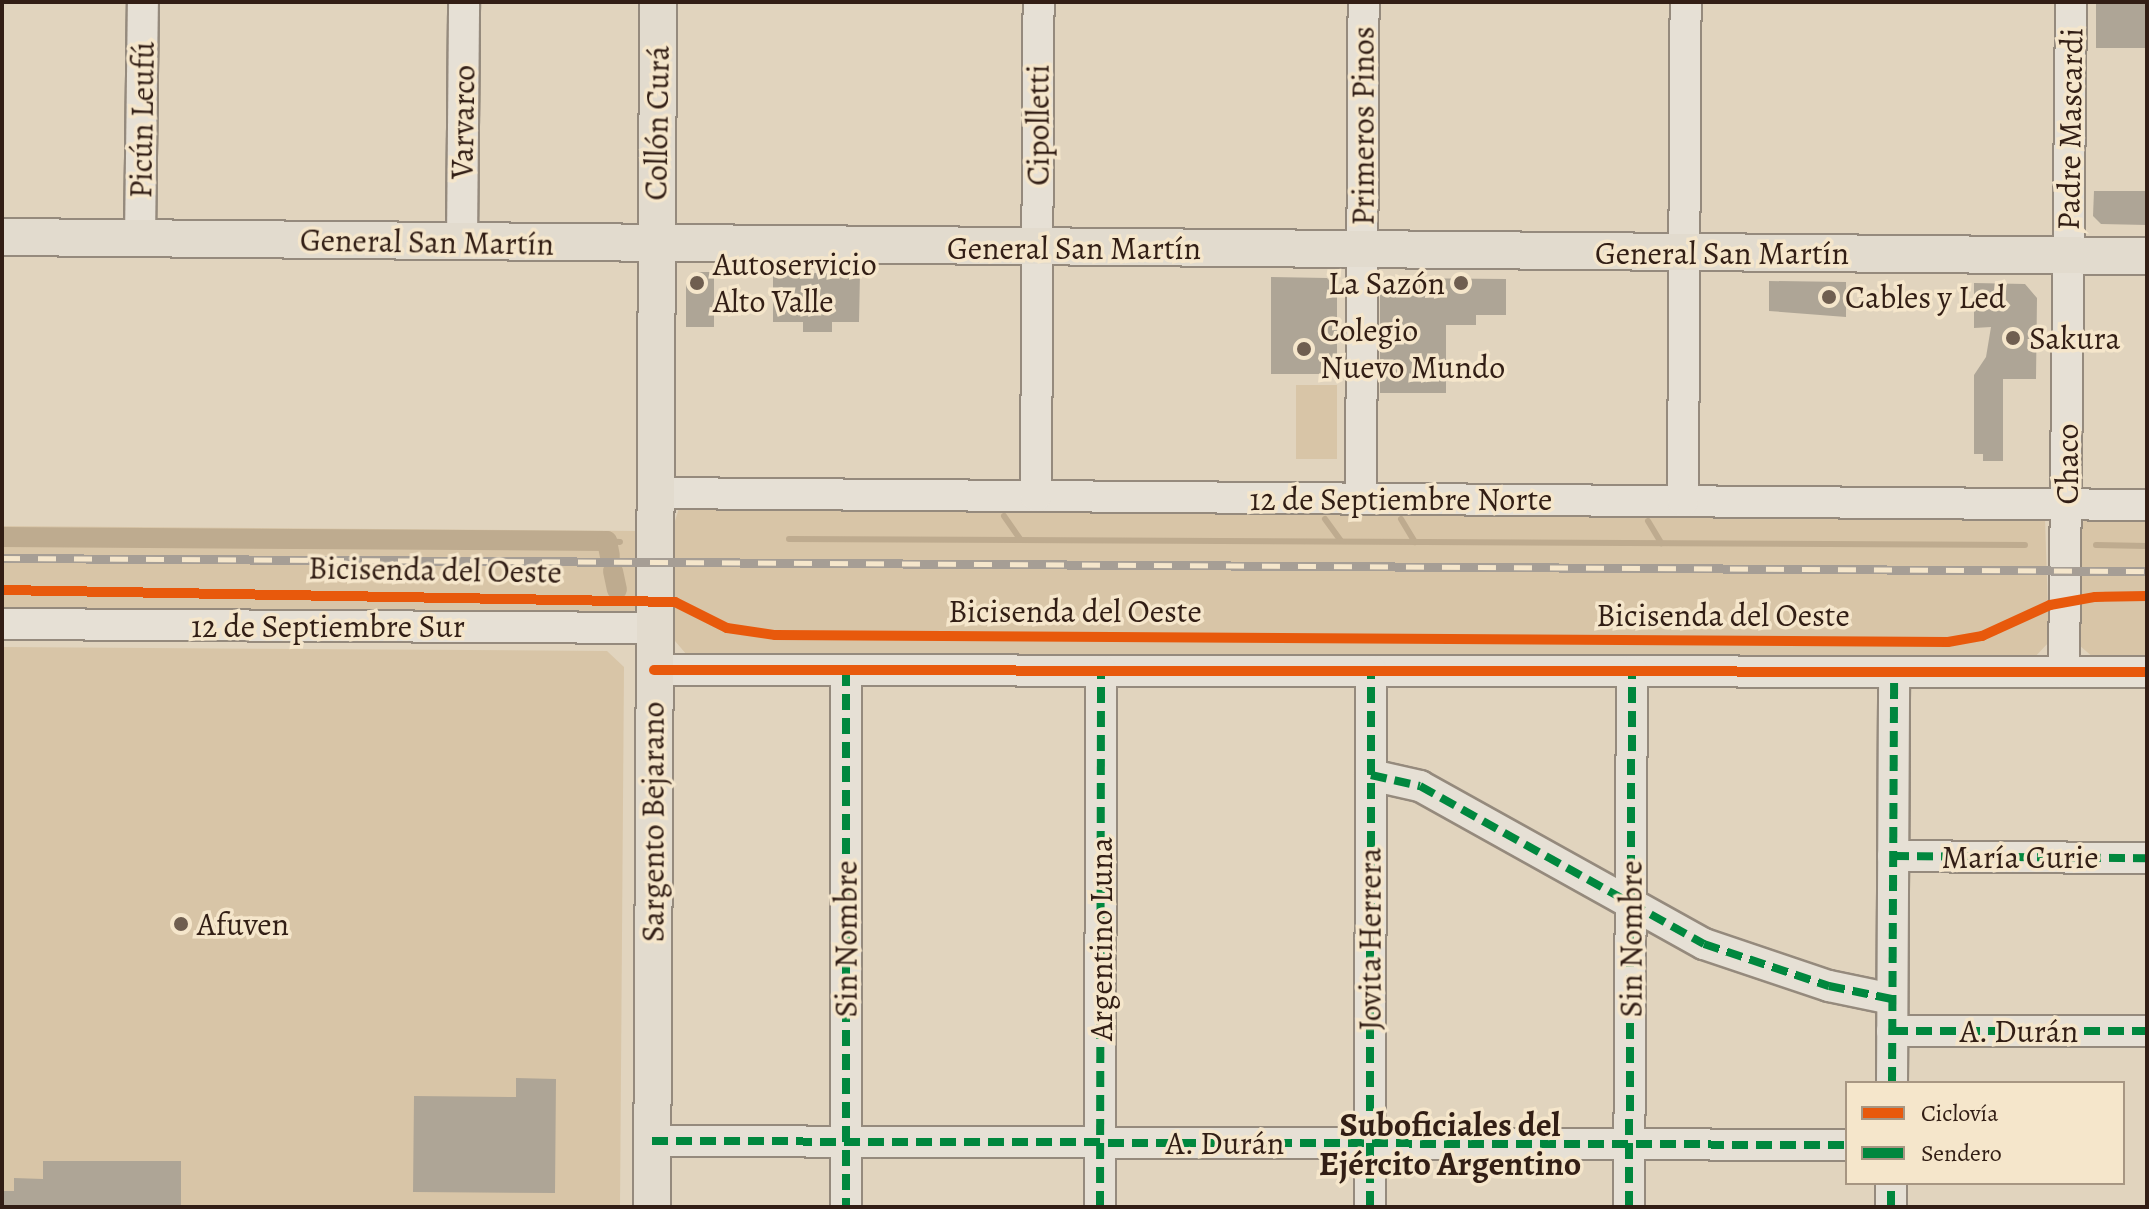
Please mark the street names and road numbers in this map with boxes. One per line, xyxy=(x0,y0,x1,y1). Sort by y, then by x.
street label: Primeros Pinos xyxy=(1344,26,1382,226)
street label: Padre Mascardi xyxy=(2049,27,2091,231)
street label: Picún Leufú xyxy=(121,41,163,199)
street label: Collón Curá xyxy=(636,45,678,201)
street label: Cipolletti xyxy=(1019,64,1057,186)
street label: Varvarco xyxy=(443,65,483,179)
street label: General San Martín xyxy=(300,221,554,263)
street label: General San Martín xyxy=(947,229,1201,267)
street label: General San Martín xyxy=(1595,234,1849,272)
street label: Chaco xyxy=(2048,423,2086,505)
street label: 12 de Septiembre Norte xyxy=(1250,480,1552,518)
street label: Bicisenda del Oeste xyxy=(308,549,562,591)
street label: Bicisenda del Oeste xyxy=(948,592,1202,630)
street label: Bicisenda del Oeste xyxy=(1596,596,1850,634)
street label: 12 de Septiembre Sur xyxy=(191,607,465,645)
street label: Sargento Bejarano xyxy=(634,702,672,942)
street label: Argentino Luna xyxy=(1082,837,1120,1041)
street label: María Curie xyxy=(1941,838,2099,876)
street label: Jovita Herrera xyxy=(1351,848,1389,1030)
street label: Sin Nombre xyxy=(827,861,865,1017)
street label: Sin Nombre xyxy=(1612,861,1650,1017)
street label: A. Durán xyxy=(1960,1012,2078,1050)
street label: A. Durán xyxy=(1166,1124,1284,1162)

